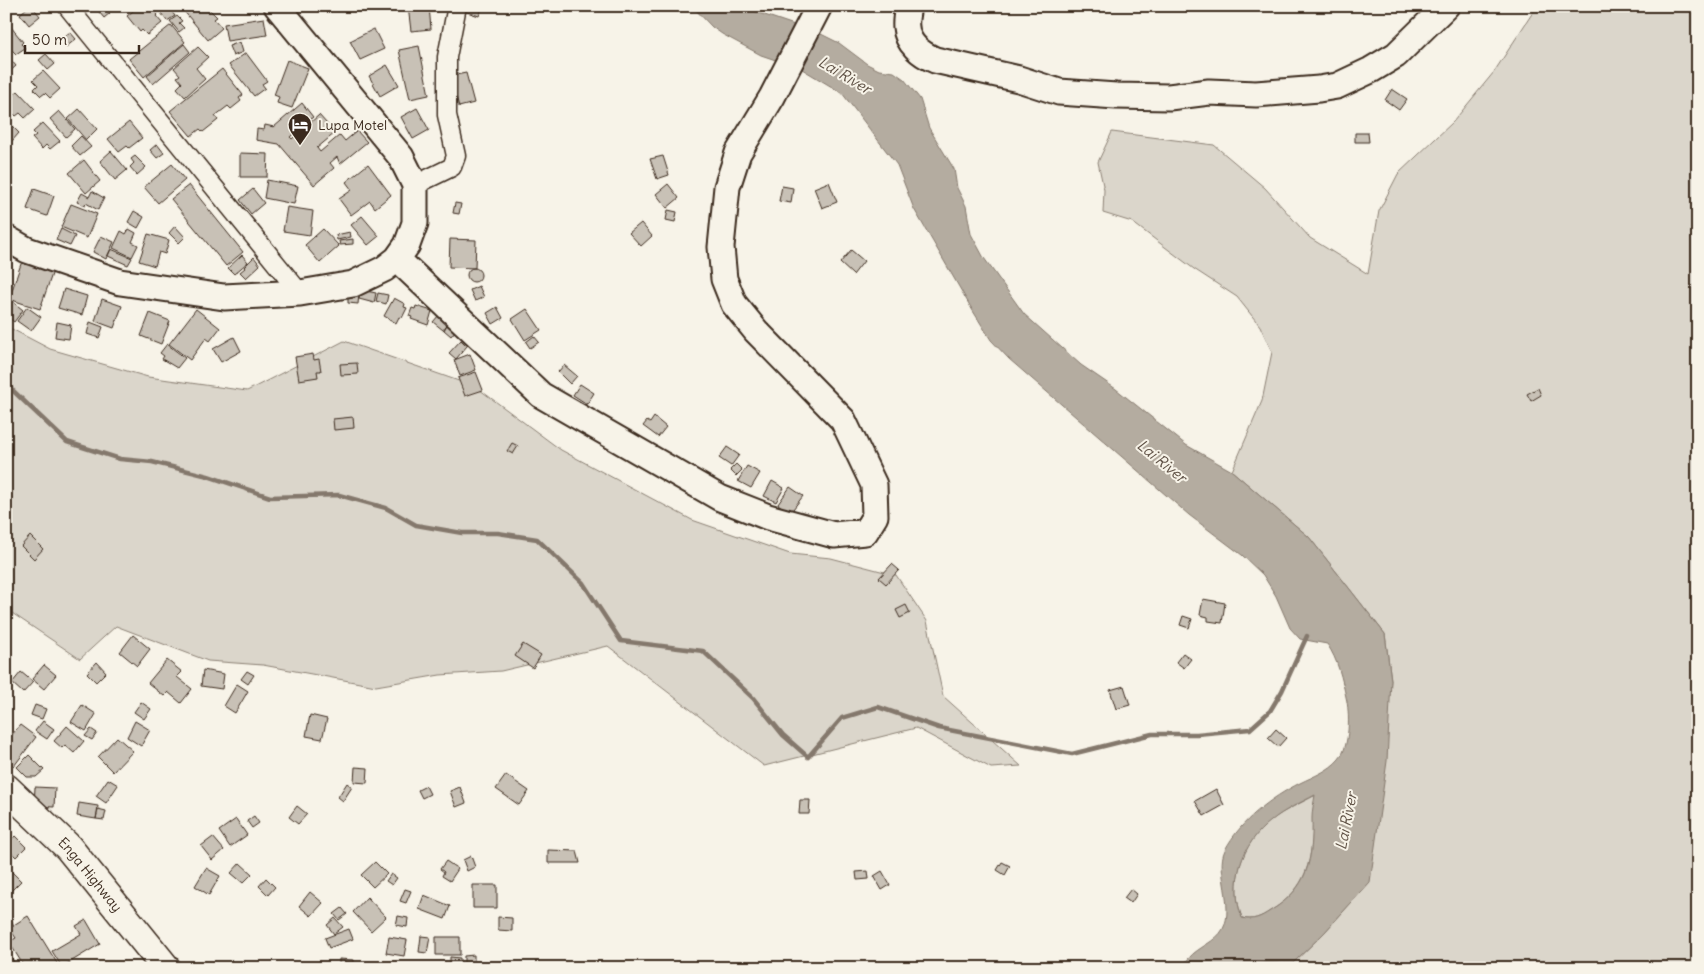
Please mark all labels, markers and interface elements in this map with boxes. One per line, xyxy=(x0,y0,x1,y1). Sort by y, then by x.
scale bar xyxy=(25,22,139,54)
text: 50 m xyxy=(32,30,67,49)
water label: Lai River xyxy=(815,52,876,99)
hotel icon: Lupa Motel xyxy=(287,112,313,146)
place label: Lupa Motel xyxy=(318,116,387,134)
water label: Lai River xyxy=(1134,435,1192,488)
water label: Lai River xyxy=(1331,789,1361,851)
street label: Enga Highway xyxy=(54,833,126,916)

